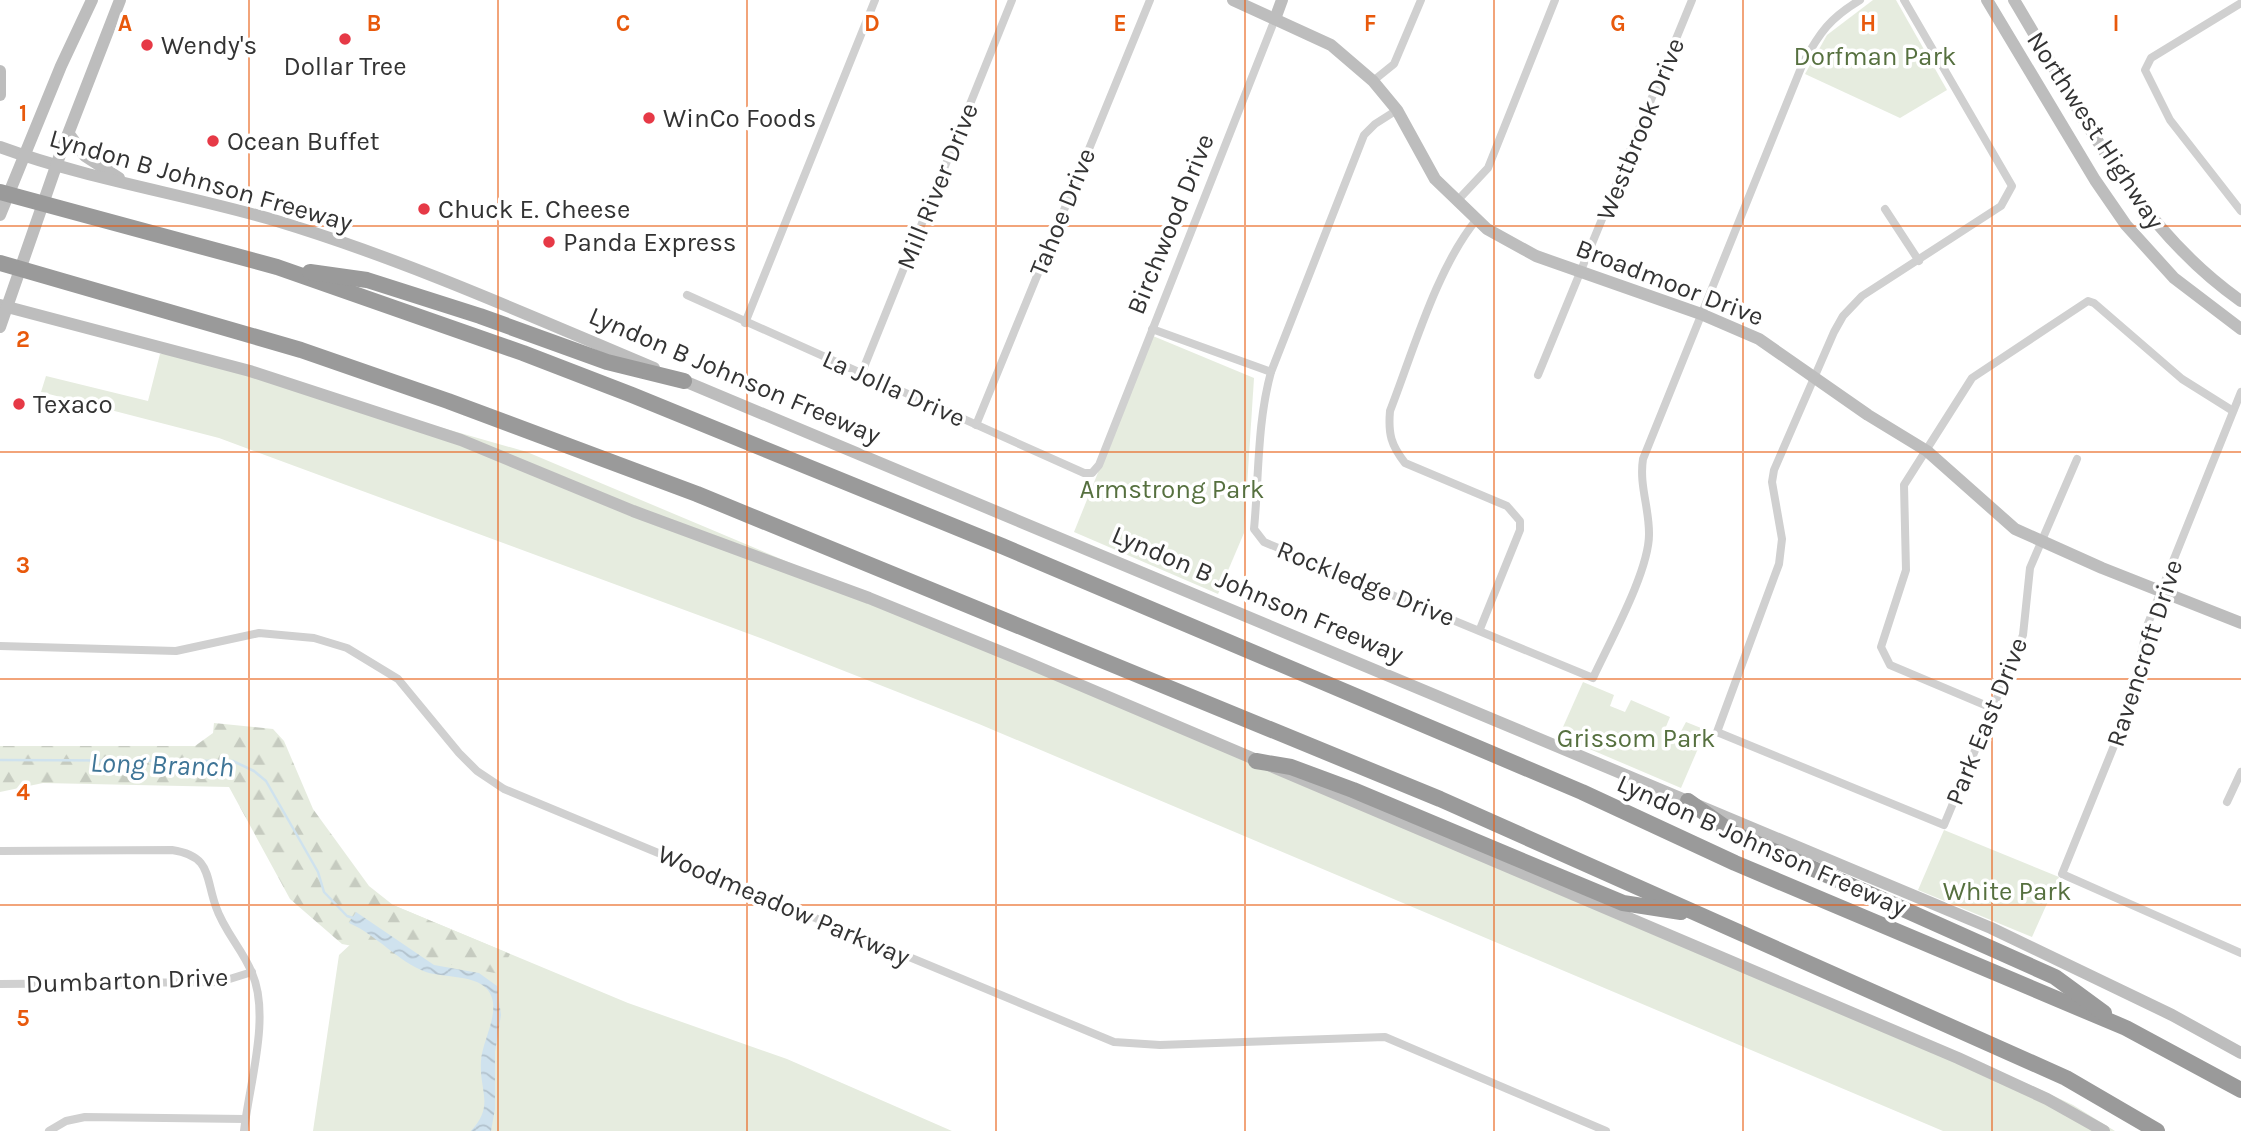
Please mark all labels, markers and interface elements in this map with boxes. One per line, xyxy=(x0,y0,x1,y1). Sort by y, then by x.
text: A xyxy=(118,10,132,37)
text: B xyxy=(367,10,381,37)
text: C xyxy=(616,10,630,37)
text: D xyxy=(864,10,880,37)
text: E xyxy=(1113,10,1127,37)
text: F xyxy=(1364,10,1376,37)
text: G xyxy=(1610,10,1626,37)
text: H xyxy=(1860,10,1876,37)
text: I xyxy=(2112,10,2120,37)
street label: Northwest Highway xyxy=(2020,26,2171,235)
place label: Wendy's xyxy=(161,30,257,61)
marker: Dollar Tree xyxy=(337,31,353,47)
street label: Westbrook Drive xyxy=(1590,33,1691,225)
marker: Wendy's xyxy=(139,37,155,53)
park label: Dorfman Park xyxy=(1794,41,1956,72)
place label: Dollar Tree xyxy=(283,51,407,82)
street label: Mill River Drive xyxy=(890,98,985,274)
text: 1 xyxy=(19,100,27,127)
place label: WinCo Foods xyxy=(663,103,816,134)
marker: WinCo Foods xyxy=(641,110,657,126)
street label: Lyndon B Johnson Freeway xyxy=(46,122,356,239)
place label: Ocean Buffet xyxy=(227,126,380,157)
street label: Birchwood Drive xyxy=(1120,129,1221,319)
marker: Ocean Buffet xyxy=(205,133,221,149)
street label: Tahoe Drive xyxy=(1023,144,1102,281)
place label: Chuck E. Cheese xyxy=(438,194,630,225)
marker: Chuck E. Cheese xyxy=(416,201,432,217)
place label: Panda Express xyxy=(563,227,736,258)
street label: Broadmoor Drive xyxy=(1572,232,1768,333)
marker: Panda Express xyxy=(541,234,557,250)
street label: Lyndon B Johnson Freeway xyxy=(584,300,885,451)
text: 2 xyxy=(16,326,30,353)
street label: La Jolla Drive xyxy=(818,343,970,434)
place label: Texaco xyxy=(33,389,113,420)
marker: Texaco xyxy=(11,396,27,412)
park label: Armstrong Park xyxy=(1079,474,1265,505)
street label: Lyndon B Johnson Freeway xyxy=(1107,519,1408,670)
street label: Rockledge Drive xyxy=(1272,534,1459,633)
text: 3 xyxy=(16,552,30,579)
street label: Ravencroft Drive xyxy=(2100,556,2189,751)
street label: Park East Drive xyxy=(1939,633,2034,810)
park label: Grissom Park xyxy=(1557,723,1715,754)
water label: Long Branch xyxy=(90,746,234,783)
street label: Lyndon B Johnson Freeway xyxy=(1612,767,1911,923)
text: 4 xyxy=(16,779,30,806)
street label: Woodmeadow Parkway xyxy=(653,838,915,973)
park label: White Park xyxy=(1943,876,2071,907)
street label: Dumbarton Drive xyxy=(25,961,229,1000)
text: 5 xyxy=(16,1005,30,1032)

